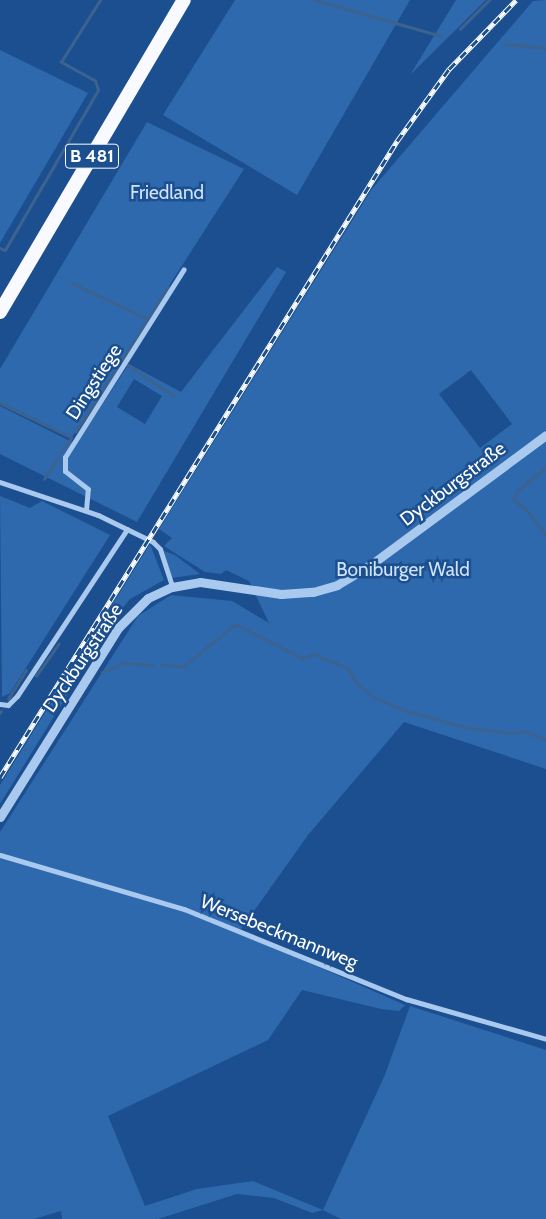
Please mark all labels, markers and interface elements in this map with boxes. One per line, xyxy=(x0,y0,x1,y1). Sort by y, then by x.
road number: B 481 xyxy=(64,140,120,172)
park label: Friedland xyxy=(130,182,204,204)
street label: Dingstiege xyxy=(61,340,127,424)
street label: Dyckburgstraße xyxy=(396,437,510,531)
park label: Boniburger Wald xyxy=(336,559,470,581)
street label: Dyckburgstraße xyxy=(38,599,128,717)
street label: Wersebeckmannweg xyxy=(197,890,361,974)

